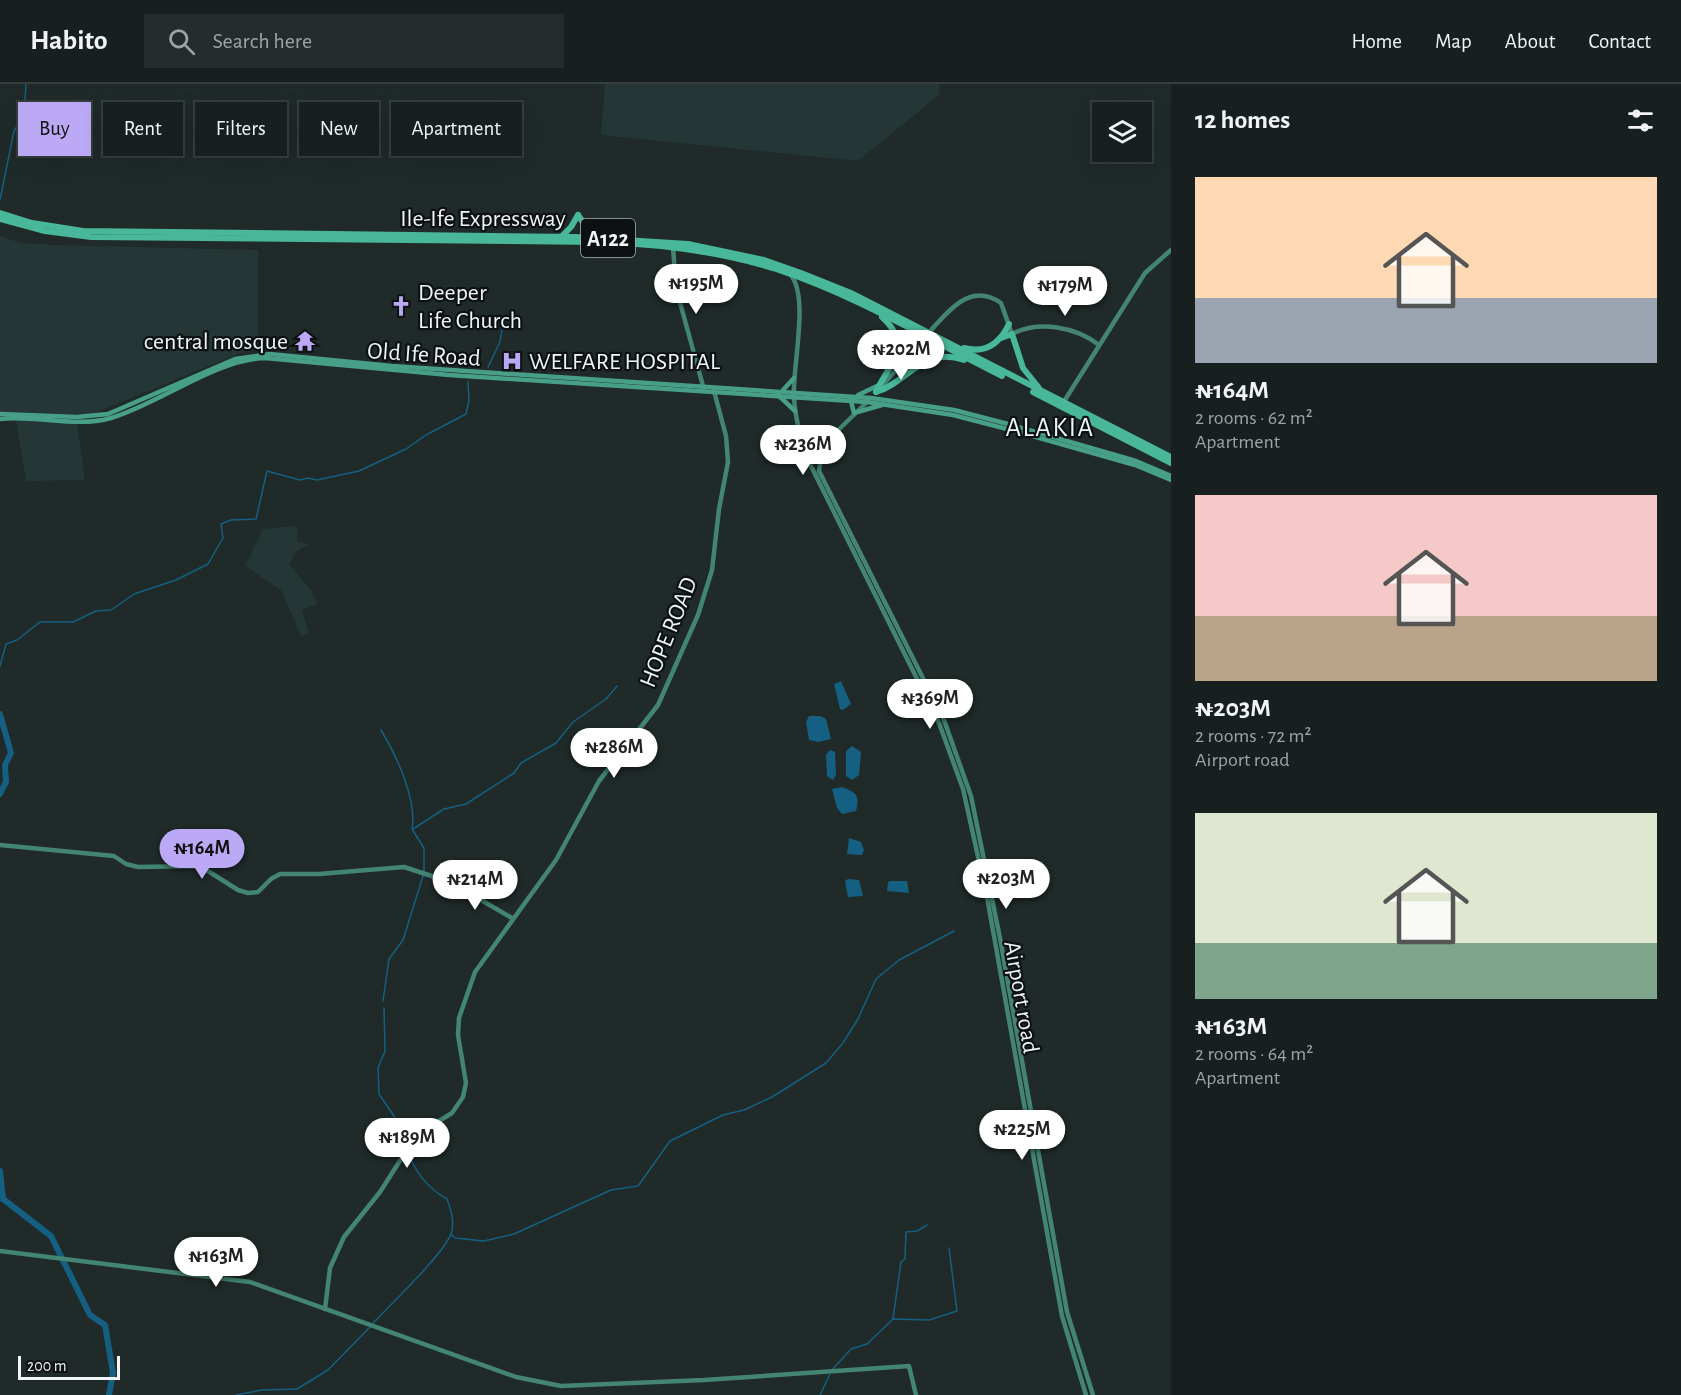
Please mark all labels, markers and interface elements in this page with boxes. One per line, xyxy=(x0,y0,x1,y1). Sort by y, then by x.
search box xyxy=(144,14,564,68)
icon: search xyxy=(165,25,198,58)
text: Habito xyxy=(30,27,108,55)
text: Search here xyxy=(213,30,312,52)
text: Home xyxy=(1351,31,1402,52)
text: Map xyxy=(1435,31,1472,52)
text: About xyxy=(1505,31,1555,52)
text: Contact xyxy=(1588,31,1651,52)
chip: Buy xyxy=(18,102,91,156)
chip: Rent xyxy=(103,102,183,156)
chip: Filters xyxy=(195,102,287,156)
chip: New xyxy=(299,102,379,156)
chip: Apartment xyxy=(391,102,522,156)
map controls xyxy=(1092,102,1152,162)
button: layers xyxy=(1092,102,1152,162)
icon: filters xyxy=(1624,104,1657,137)
text: 12 homes xyxy=(1195,107,1290,133)
street label: Ile-Ife Expressway xyxy=(400,207,566,231)
icon: home xyxy=(1372,216,1480,324)
road number: A122 xyxy=(581,219,635,257)
pin: ₦195M xyxy=(654,264,738,315)
pin: ₦179M xyxy=(1023,266,1107,317)
text: ₦195M xyxy=(668,273,724,293)
text: ₦179M xyxy=(1037,275,1093,295)
place label: Deeper Life Church xyxy=(418,281,522,333)
church icon: Deeper Life Church xyxy=(389,294,413,318)
temple icon: central mosque xyxy=(293,329,317,353)
place label: central mosque xyxy=(144,330,288,354)
pin: ₦202M xyxy=(859,330,943,381)
street label: Old Ife Road xyxy=(366,339,481,371)
text: ₦202M xyxy=(871,339,931,359)
hospital icon: WELFARE HOSPITAL xyxy=(500,349,524,373)
place label: WELFARE HOSPITAL xyxy=(529,350,720,374)
text: ₦164M xyxy=(1195,377,1269,403)
text: 2 rooms · 62 m² xyxy=(1195,408,1313,428)
district label: ALAKIA xyxy=(1005,414,1095,441)
pin: ₦236M xyxy=(761,425,845,476)
text: Apartment xyxy=(1195,432,1280,452)
text: ₦236M xyxy=(774,434,832,454)
icon: home xyxy=(1372,534,1480,642)
street label: HOPE ROAD xyxy=(636,574,702,691)
pin: ₦369M xyxy=(888,679,972,730)
text: ₦369M xyxy=(901,688,959,708)
text: ₦203M xyxy=(1195,695,1271,721)
text: 2 rooms · 72 m² xyxy=(1195,726,1312,746)
pin: ₦286M xyxy=(572,728,656,779)
text: ₦286M xyxy=(585,737,643,757)
text: Airport road xyxy=(1195,750,1290,770)
pin: ₦164M xyxy=(160,829,244,880)
text: ₦164M xyxy=(174,838,230,858)
icon: home xyxy=(1372,852,1480,960)
pin: ₦203M xyxy=(964,859,1048,910)
pin: ₦214M xyxy=(433,860,517,911)
text: ₦203M xyxy=(977,868,1035,888)
text: ₦214M xyxy=(447,869,503,889)
street label: Airport road xyxy=(999,939,1043,1055)
text: ₦163M xyxy=(1195,1013,1267,1039)
text: 2 rooms · 64 m² xyxy=(1195,1044,1313,1064)
text: Apartment xyxy=(1195,1068,1280,1088)
pin: ₦225M xyxy=(980,1110,1064,1161)
pin: ₦189M xyxy=(365,1118,449,1169)
text: ₦225M xyxy=(993,1119,1051,1139)
text: ₦189M xyxy=(379,1127,435,1147)
pin: ₦163M xyxy=(174,1237,258,1288)
text: ₦163M xyxy=(188,1246,244,1266)
scale bar xyxy=(18,1353,120,1380)
text: 200 m xyxy=(27,1358,67,1374)

